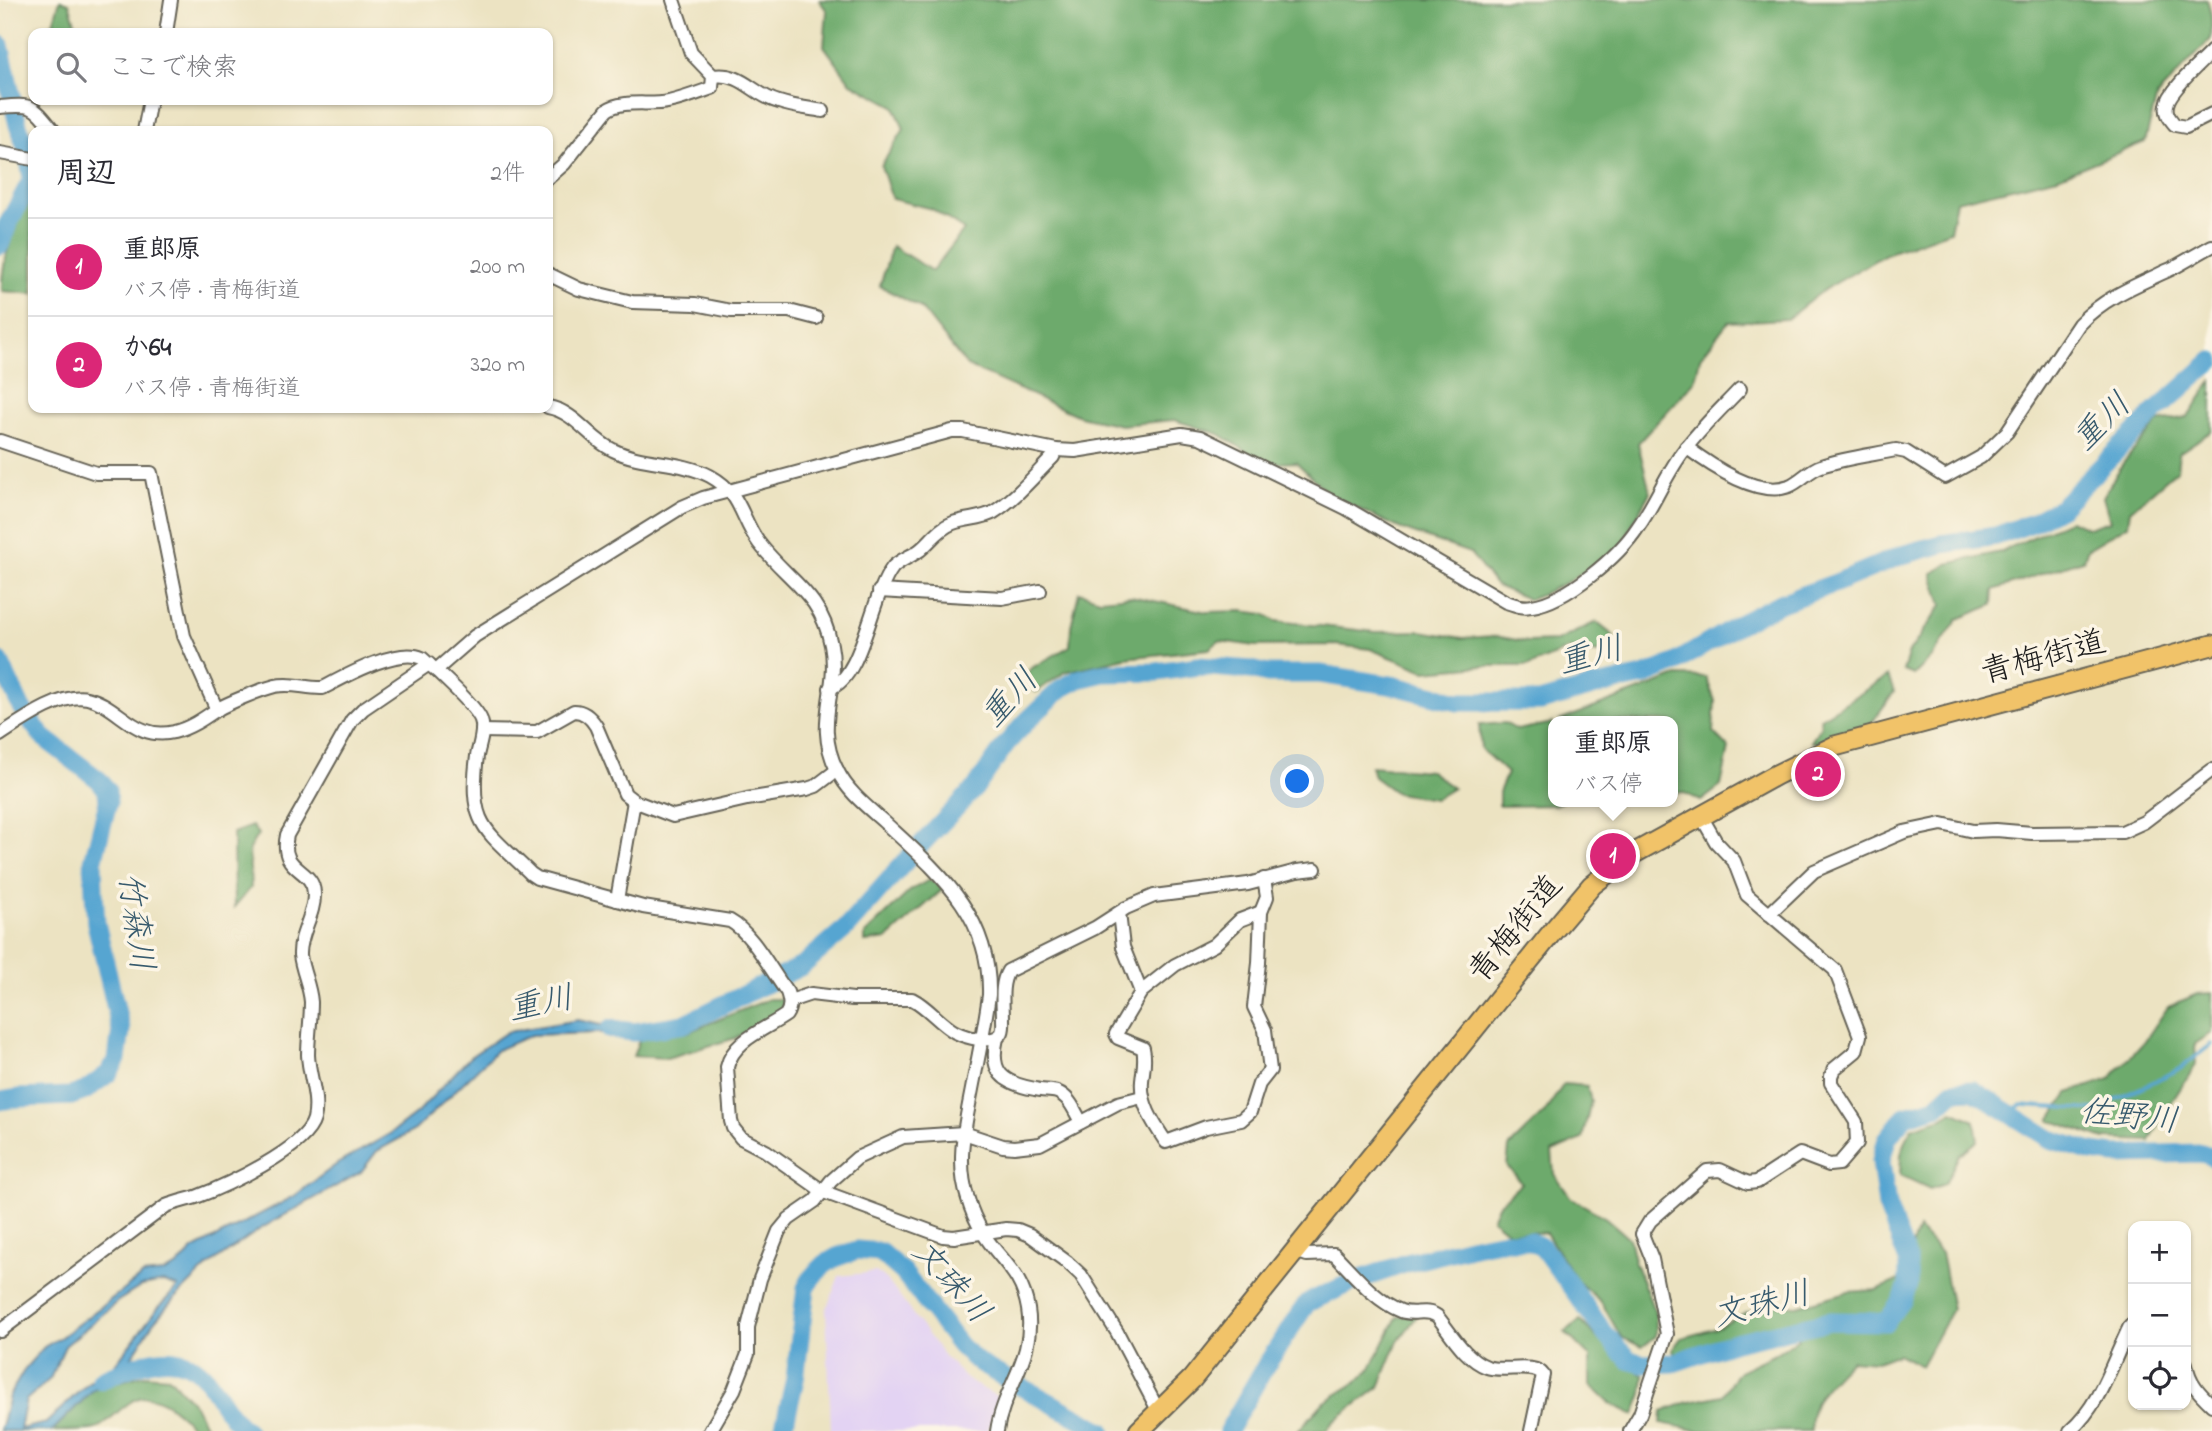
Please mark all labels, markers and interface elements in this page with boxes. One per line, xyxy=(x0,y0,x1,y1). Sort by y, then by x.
search box xyxy=(28,28,553,105)
icon: search xyxy=(52,48,90,86)
text: ここで検索 xyxy=(108,50,238,88)
text: 周辺 xyxy=(56,153,116,197)
text: 2件 xyxy=(491,158,525,191)
text: 重郎原 xyxy=(123,232,201,270)
text: 1 xyxy=(75,251,83,284)
text: 200 m xyxy=(470,251,525,284)
text: バス停 · 青梅街道 xyxy=(123,275,300,308)
text: か64 xyxy=(123,330,171,368)
text: 2 xyxy=(73,349,85,382)
text: 320 m xyxy=(471,349,525,382)
text: バス停 · 青梅街道 xyxy=(123,373,300,406)
water label: 重川 xyxy=(2063,383,2143,463)
street label: 青梅街道 xyxy=(1976,620,2112,698)
water label: 重川 xyxy=(1553,626,1629,688)
water label: 重川 xyxy=(971,658,1051,740)
popup xyxy=(1548,716,1678,807)
text: 重郎原 xyxy=(1574,726,1652,764)
pin: 2 xyxy=(1795,748,1841,800)
your location xyxy=(1280,764,1314,798)
text: バス停 xyxy=(1574,769,1643,802)
pin: 1 xyxy=(1590,830,1636,882)
street label: 青梅街道 xyxy=(1458,865,1576,995)
water label: 竹森川 xyxy=(103,870,165,974)
water label: 重川 xyxy=(504,975,578,1035)
water label: 佐野川 xyxy=(2077,1089,2181,1147)
map controls xyxy=(2128,1221,2191,1410)
button: + xyxy=(2128,1221,2191,1284)
water label: 文珠川 xyxy=(899,1230,1001,1336)
water label: 文珠川 xyxy=(1708,1271,1816,1341)
button: − xyxy=(2128,1284,2191,1347)
button: locate xyxy=(2128,1347,2191,1410)

